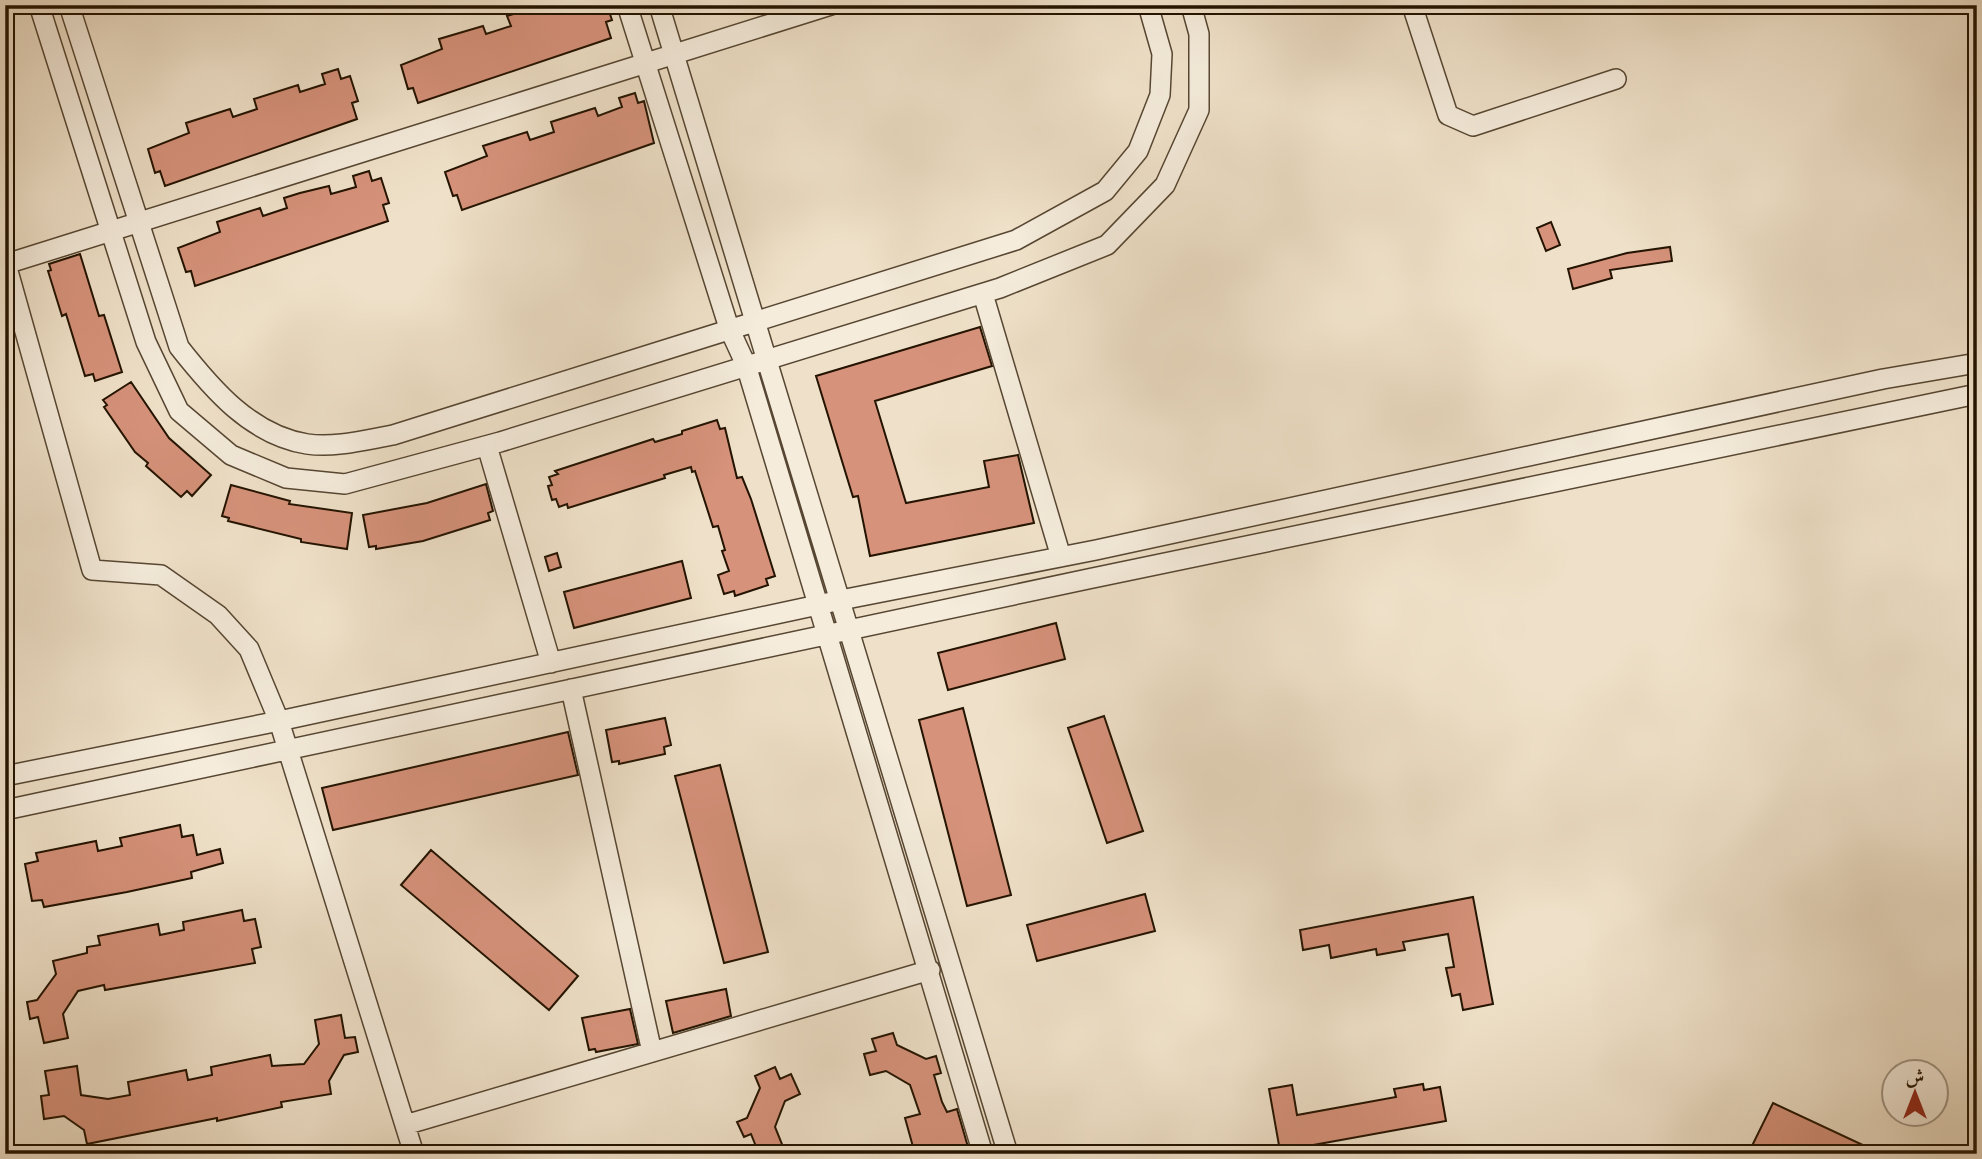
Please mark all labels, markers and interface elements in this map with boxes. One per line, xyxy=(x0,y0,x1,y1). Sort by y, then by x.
north arrow xyxy=(1881,1058,1951,1128)
text: ش xyxy=(1906,1069,1924,1088)

